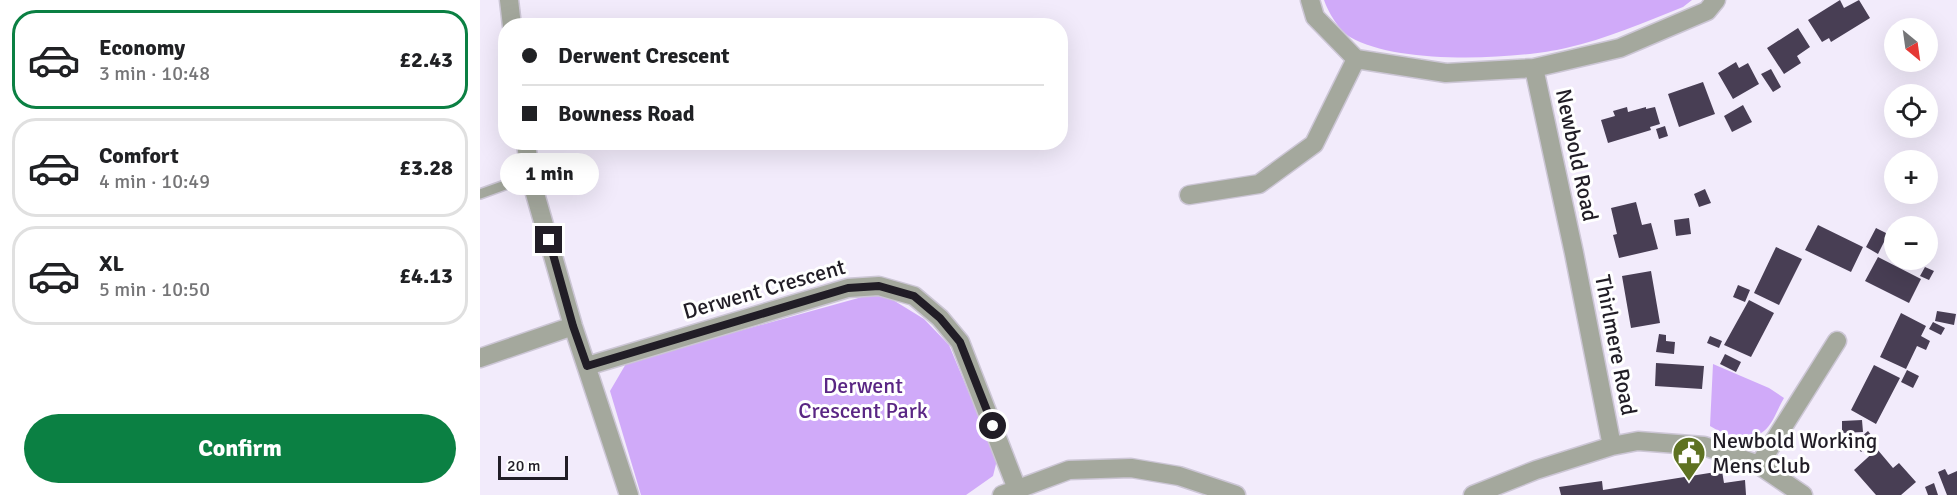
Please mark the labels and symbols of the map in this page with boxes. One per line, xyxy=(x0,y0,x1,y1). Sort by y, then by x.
north arrow xyxy=(1884,18,1938,72)
street label: Newbold Road xyxy=(1550,86,1604,224)
callout: 1 min xyxy=(500,153,598,195)
route end xyxy=(535,226,562,253)
street label: Derwent Crescent xyxy=(680,253,849,325)
street label: Thirlmere Road xyxy=(1589,272,1643,418)
park label: Derwent Crescent Park xyxy=(798,372,928,424)
route start xyxy=(979,412,1006,439)
place label: Newbold Working Mens Club xyxy=(1712,427,1877,479)
public building icon: Newbold Working Mens Club xyxy=(1671,435,1707,482)
scale bar xyxy=(498,453,568,480)

